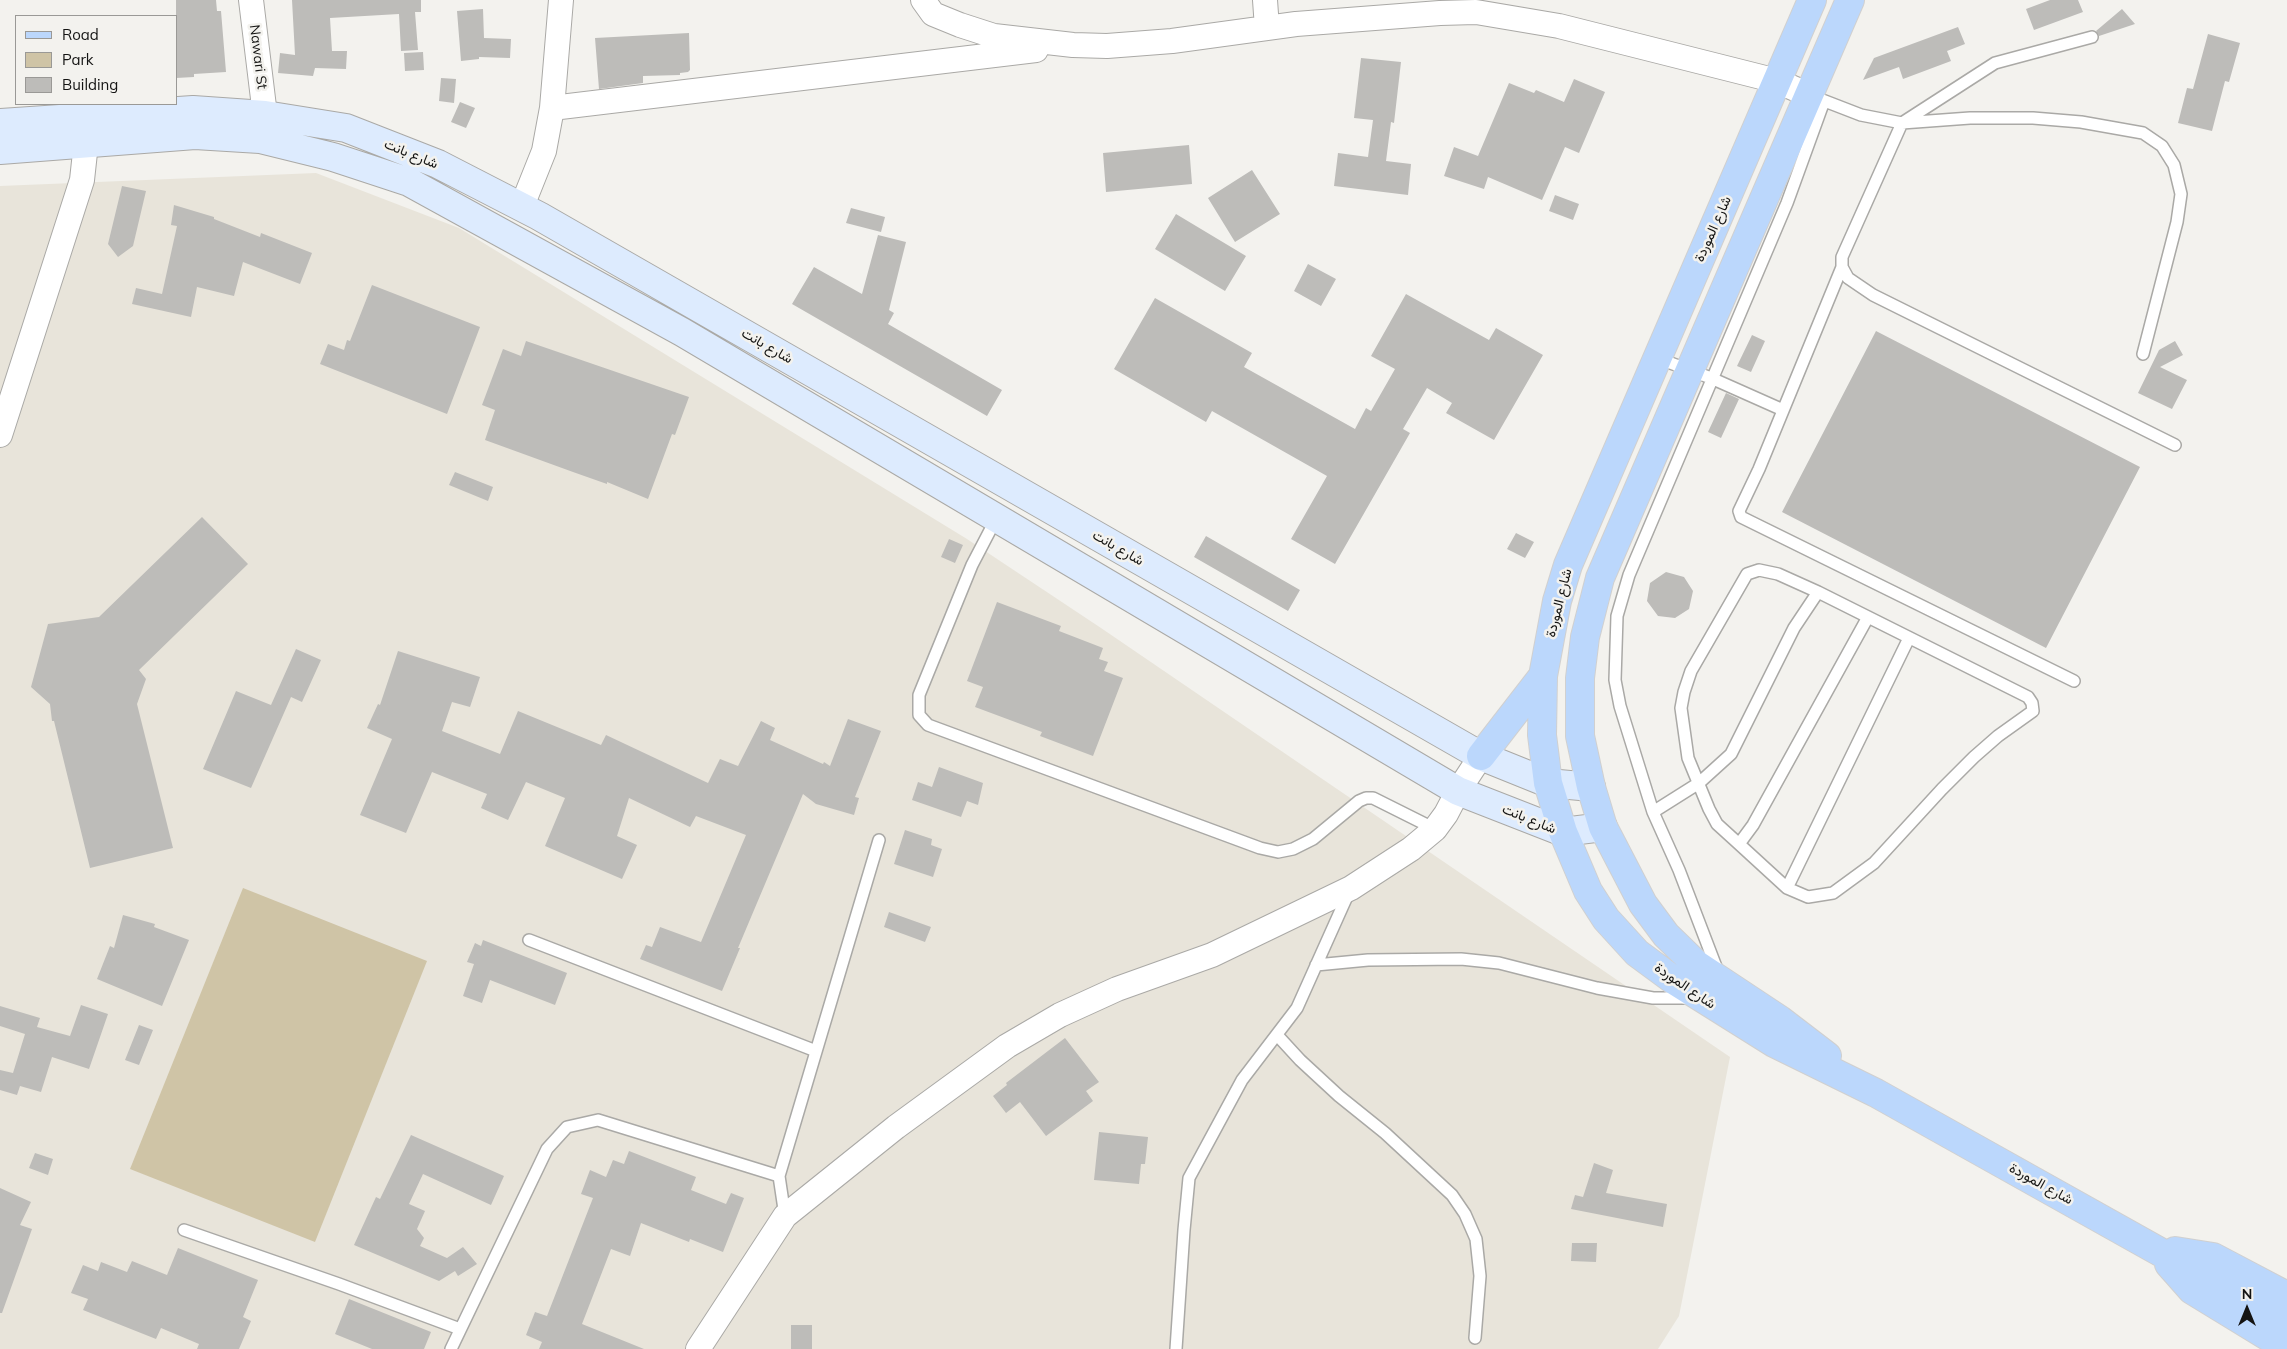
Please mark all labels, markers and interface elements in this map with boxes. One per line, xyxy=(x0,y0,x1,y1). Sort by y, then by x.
legend xyxy=(15,15,178,105)
street label: Nawari St xyxy=(246,24,270,90)
text: Road xyxy=(62,25,99,44)
text: Park xyxy=(62,50,94,69)
text: Building xyxy=(62,75,118,94)
street label: شارع بانت xyxy=(382,136,440,172)
street label: شارع الموردة xyxy=(1691,193,1735,265)
street label: شارع بانت xyxy=(738,325,796,367)
street label: شارع بانت xyxy=(1089,527,1147,569)
street label: شارع الموردة xyxy=(1542,567,1576,639)
street label: شارع بانت xyxy=(1500,801,1558,837)
street label: شارع الموردة xyxy=(1651,959,1719,1013)
street label: شارع الموردة xyxy=(2006,1160,2076,1208)
north arrow xyxy=(2222,1284,2272,1334)
text: N xyxy=(2242,1285,2252,1303)

